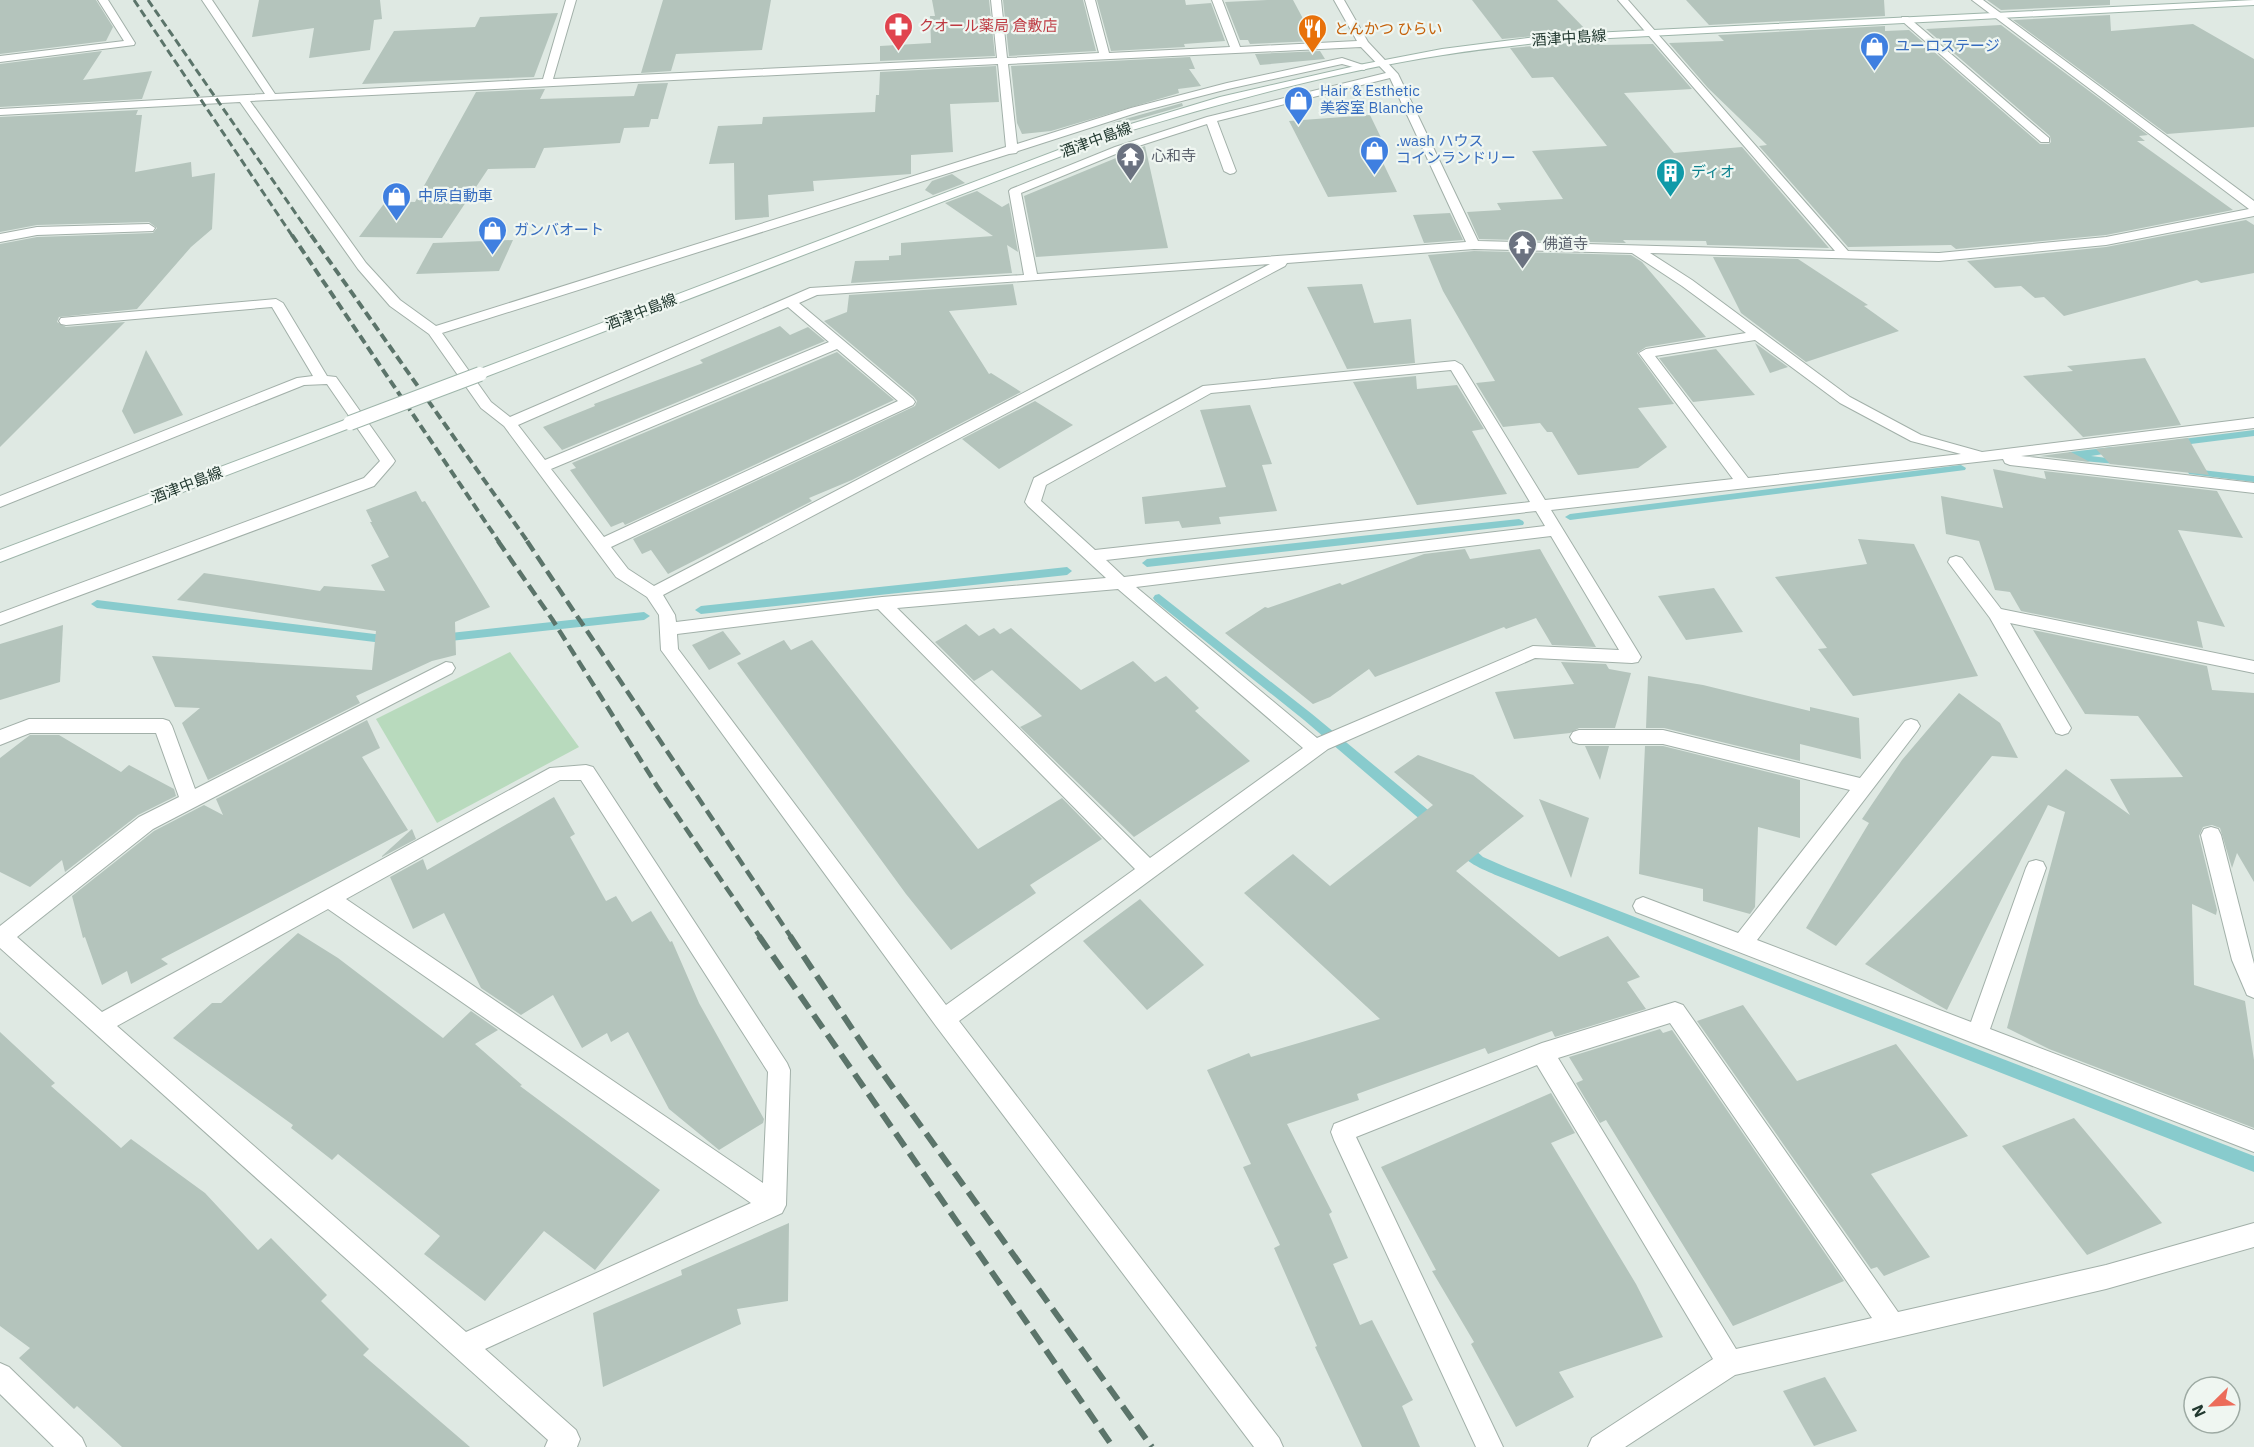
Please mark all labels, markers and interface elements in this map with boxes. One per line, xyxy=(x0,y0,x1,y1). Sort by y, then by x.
pharmacy icon: クオール薬局 倉敷店 xyxy=(882,10,914,52)
restaurant icon: とんかつ ひらい xyxy=(1297,13,1329,55)
place label: クオール薬局 倉敷店 xyxy=(919,16,1058,35)
place label: とんかつ ひらい xyxy=(1334,19,1443,38)
street label: 酒津中島線 xyxy=(1531,25,1607,50)
shop icon: ユーロステージ xyxy=(1858,30,1890,72)
place label: ユーロステージ xyxy=(1895,36,2000,55)
place label: Hair & Esthetic 美容室 Blanche xyxy=(1320,81,1423,117)
shop icon: Hair & Esthetic 美容室 Blanche xyxy=(1283,84,1315,126)
street label: 酒津中島線 xyxy=(1057,118,1134,161)
place label: .wash ハウス コインランドリー xyxy=(1396,131,1516,167)
shop icon: .wash ハウス コインランドリー xyxy=(1359,134,1391,176)
temple icon: 心和寺 xyxy=(1114,140,1146,182)
place label: 心和寺 xyxy=(1151,146,1196,165)
building icon: ディオ xyxy=(1654,156,1686,198)
place label: ディオ xyxy=(1691,162,1735,181)
shop icon: 中原自動車 xyxy=(381,180,413,222)
place label: 中原自動車 xyxy=(418,186,493,205)
shop icon: ガンバオート xyxy=(477,214,509,256)
place label: ガンバオート xyxy=(514,220,604,239)
temple icon: 佛道寺 xyxy=(1506,228,1538,270)
place label: 佛道寺 xyxy=(1543,234,1588,253)
street label: 酒津中島線 xyxy=(602,289,679,334)
street label: 酒津中島線 xyxy=(148,462,225,507)
north arrow xyxy=(2182,1375,2242,1435)
text: N xyxy=(2187,1402,2210,1420)

